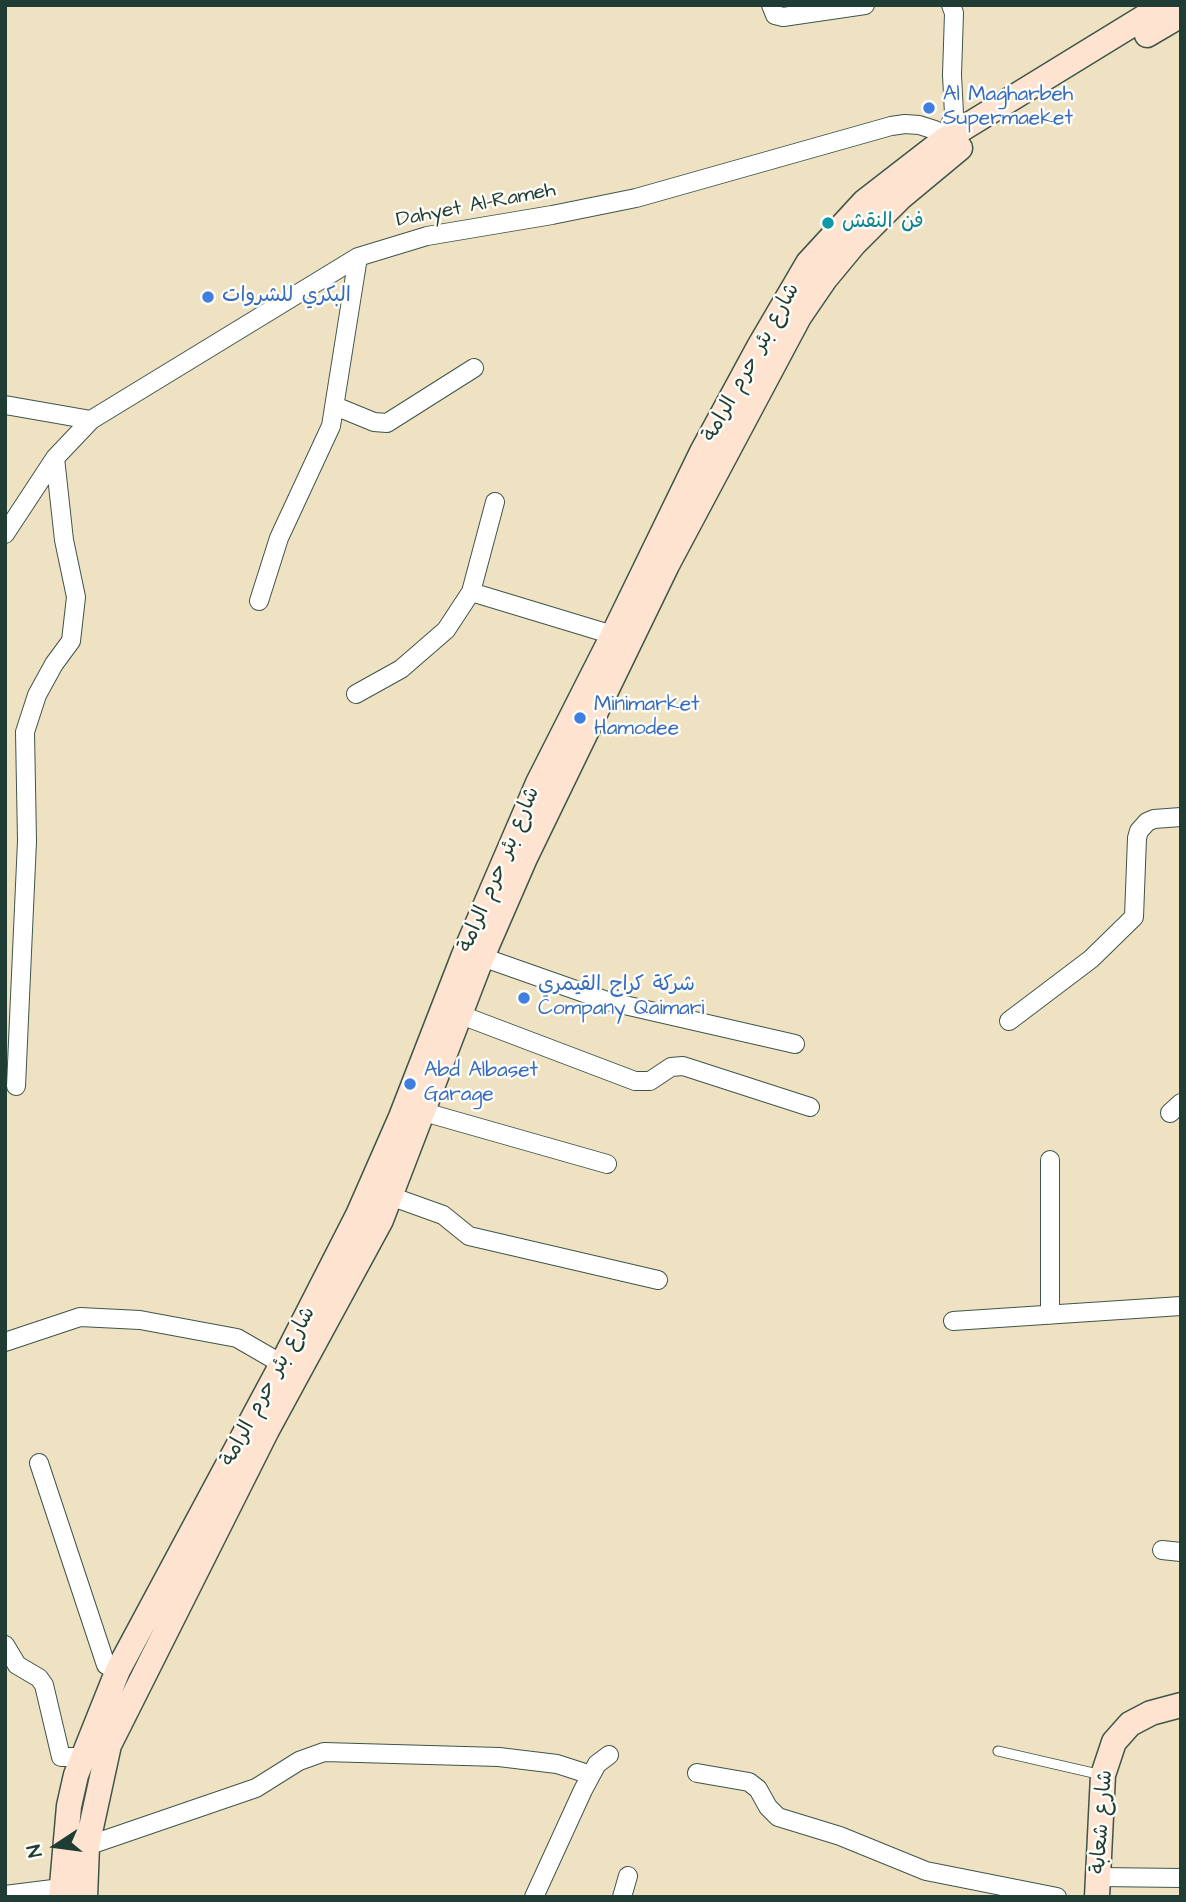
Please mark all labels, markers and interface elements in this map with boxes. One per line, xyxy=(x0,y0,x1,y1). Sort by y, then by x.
place label: Al Magharbeh Supermaeket xyxy=(943,83,1073,133)
marker: Al Magharbeh Supermaeket xyxy=(921,100,937,116)
street label: Dahyet Al-Rameh xyxy=(394,178,558,234)
place label: فن النقش xyxy=(842,210,924,236)
marker: فن النقش xyxy=(820,215,836,231)
street label: شارع بئر حرم الرامة xyxy=(698,279,806,447)
place label: البكري للشروات xyxy=(222,284,351,310)
marker: البكري للشروات xyxy=(200,289,216,305)
place label: Minimarket Hamodee xyxy=(594,693,700,743)
marker: Minimarket Hamodee xyxy=(572,710,588,726)
street label: شارع بئر حرم الرامة xyxy=(454,783,546,957)
place label: شركة كراج القيمري Company Qaimari xyxy=(538,973,704,1023)
marker: شركة كراج القيمري Company Qaimari xyxy=(516,990,532,1006)
place label: Abd Albaset Garage xyxy=(424,1059,538,1109)
marker: Abd Albaset Garage xyxy=(402,1076,418,1092)
street label: شارع بئر حرم الرامة xyxy=(216,1303,322,1471)
street label: شارع شعابة xyxy=(1087,1769,1119,1875)
north arrow xyxy=(21,1811,91,1881)
text: N xyxy=(21,1842,50,1860)

